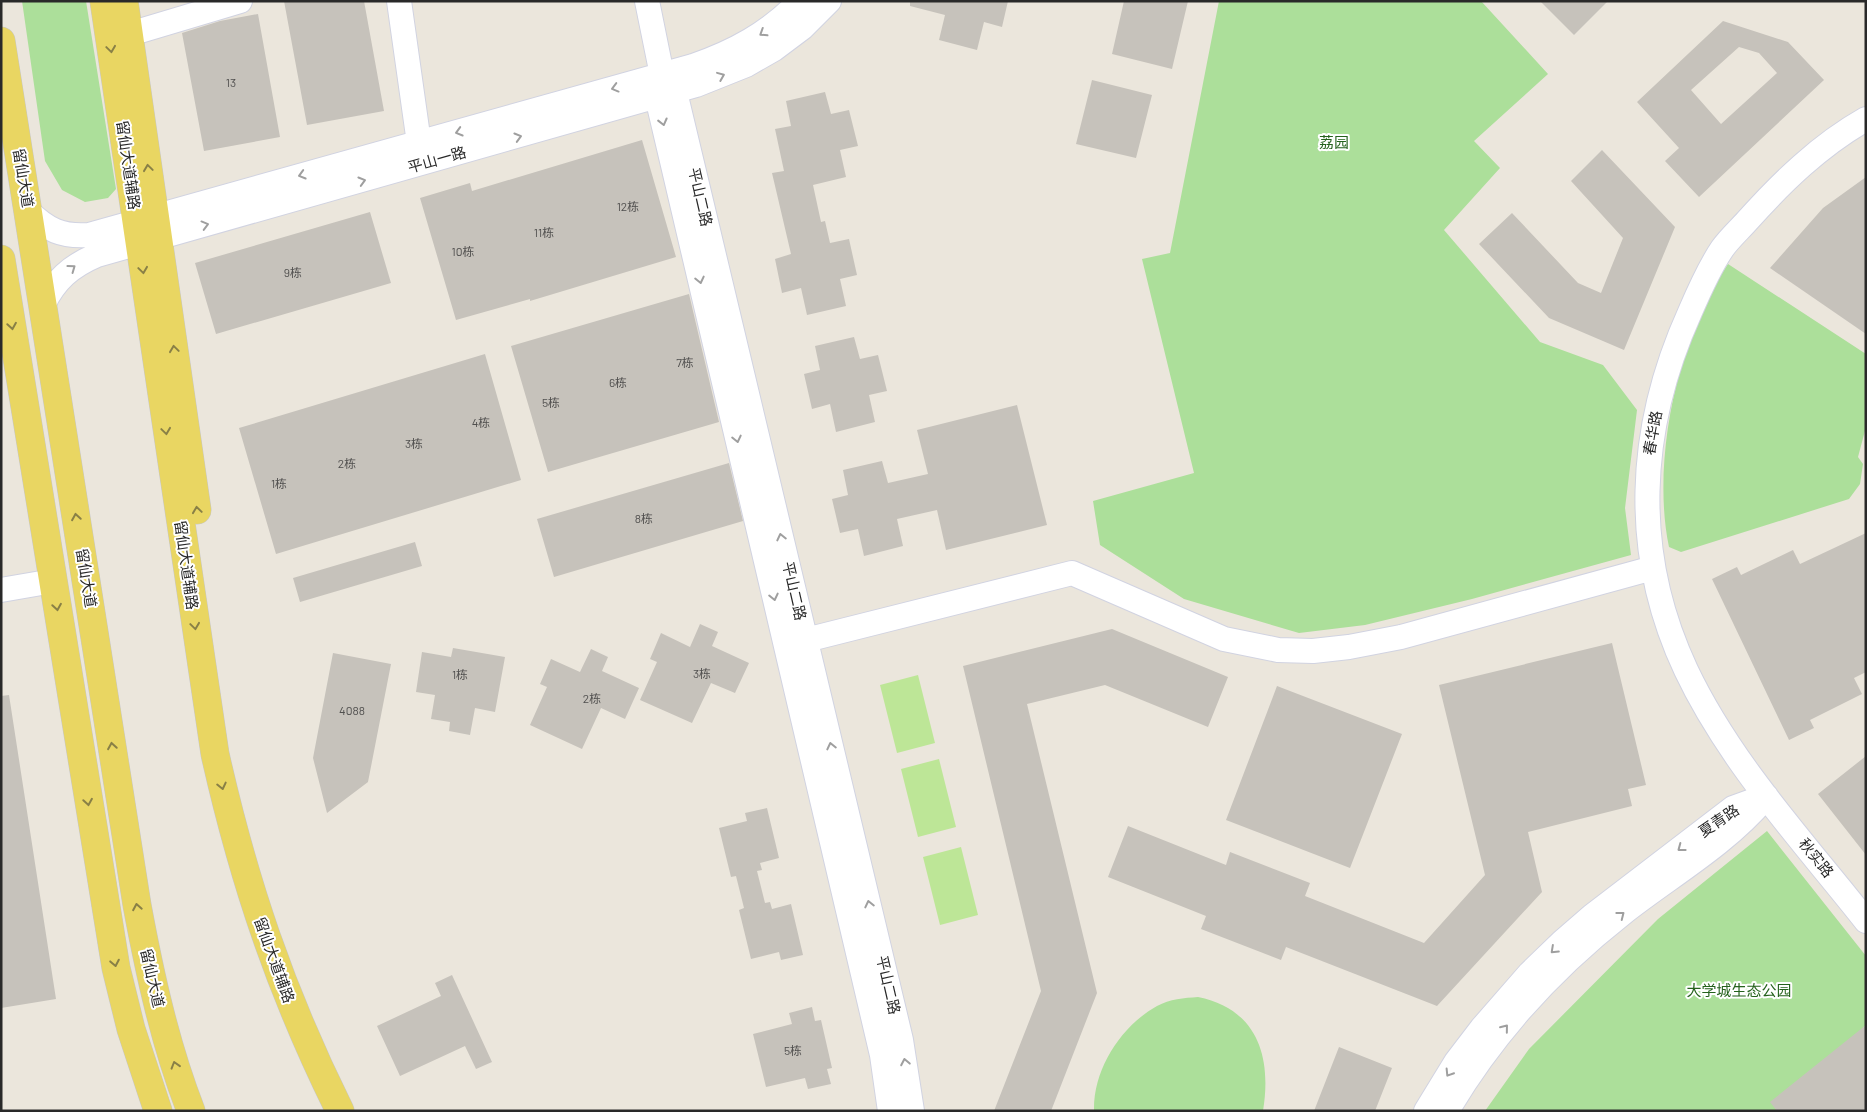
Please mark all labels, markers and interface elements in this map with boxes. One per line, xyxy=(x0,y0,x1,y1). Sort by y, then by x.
one-way arrow xyxy=(760,27,769,36)
one-way arrow xyxy=(105,46,116,54)
one-way arrow xyxy=(716,72,725,82)
house number: 13 xyxy=(226,75,236,89)
one-way arrow xyxy=(611,82,620,93)
one-way arrow xyxy=(657,118,667,126)
street label: 留仙大道辅路 xyxy=(114,119,144,211)
one-way arrow xyxy=(455,126,463,136)
one-way arrow xyxy=(514,132,523,143)
park label: 荔园 xyxy=(1319,133,1349,151)
street label: 平山一路 xyxy=(405,142,468,176)
street label: 留仙大道 xyxy=(10,147,38,209)
one-way arrow xyxy=(144,164,154,173)
street label: 平山二路 xyxy=(685,166,716,228)
one-way arrow xyxy=(299,170,307,180)
one-way arrow xyxy=(357,176,366,187)
house number: 12栋 xyxy=(617,199,639,213)
one-way arrow xyxy=(201,220,210,231)
house number: 11栋 xyxy=(534,225,554,239)
house number: 10栋 xyxy=(452,244,474,258)
one-way arrow xyxy=(67,264,76,274)
house number: 9栋 xyxy=(284,265,302,279)
one-way arrow xyxy=(137,266,148,274)
one-way arrow xyxy=(694,276,705,285)
one-way arrow xyxy=(6,322,17,330)
one-way arrow xyxy=(169,345,180,353)
house number: 7栋 xyxy=(676,355,694,369)
house number: 6栋 xyxy=(609,375,627,389)
house number: 5栋 xyxy=(542,395,560,409)
street label: 春华路 xyxy=(1639,409,1665,457)
house number: 4栋 xyxy=(472,415,490,429)
one-way arrow xyxy=(161,427,171,435)
one-way arrow xyxy=(731,434,742,443)
house number: 3栋 xyxy=(405,436,423,450)
house number: 2栋 xyxy=(338,456,356,470)
house number: 1栋 xyxy=(271,476,287,490)
one-way arrow xyxy=(192,506,203,514)
house number: 8栋 xyxy=(635,511,653,525)
one-way arrow xyxy=(71,512,81,521)
street label: 留仙大道辅路 xyxy=(172,519,202,611)
one-way arrow xyxy=(776,532,787,541)
street label: 留仙大道 xyxy=(73,547,101,609)
street label: 平山二路 xyxy=(779,560,810,622)
one-way arrow xyxy=(768,592,779,601)
one-way arrow xyxy=(52,603,62,612)
one-way arrow xyxy=(189,622,199,631)
house number: 3栋 xyxy=(693,666,711,680)
house number: 1栋 xyxy=(452,667,468,681)
house number: 2栋 xyxy=(583,691,601,705)
house number: 4088 xyxy=(339,703,365,717)
one-way arrow xyxy=(107,742,118,750)
one-way arrow xyxy=(826,742,837,751)
one-way arrow xyxy=(216,782,227,791)
one-way arrow xyxy=(83,798,93,807)
street label: 夏青路 xyxy=(1695,800,1742,840)
street label: 秋实路 xyxy=(1796,834,1838,881)
one-way arrow xyxy=(1678,843,1687,851)
one-way arrow xyxy=(864,900,875,909)
one-way arrow xyxy=(133,902,143,911)
one-way arrow xyxy=(1615,912,1624,920)
street label: 留仙大道辅路 xyxy=(251,914,299,1005)
one-way arrow xyxy=(1551,944,1560,953)
street label: 留仙大道 xyxy=(137,947,168,1009)
street label: 平山二路 xyxy=(873,954,904,1016)
one-way arrow xyxy=(110,958,120,967)
park label: 大学城生态公园 xyxy=(1686,981,1792,999)
one-way arrow xyxy=(1500,1025,1508,1034)
house number: 5栋 xyxy=(784,1043,802,1057)
one-way arrow xyxy=(901,1058,911,1067)
one-way arrow xyxy=(170,1061,180,1069)
one-way arrow xyxy=(1446,1068,1455,1077)

